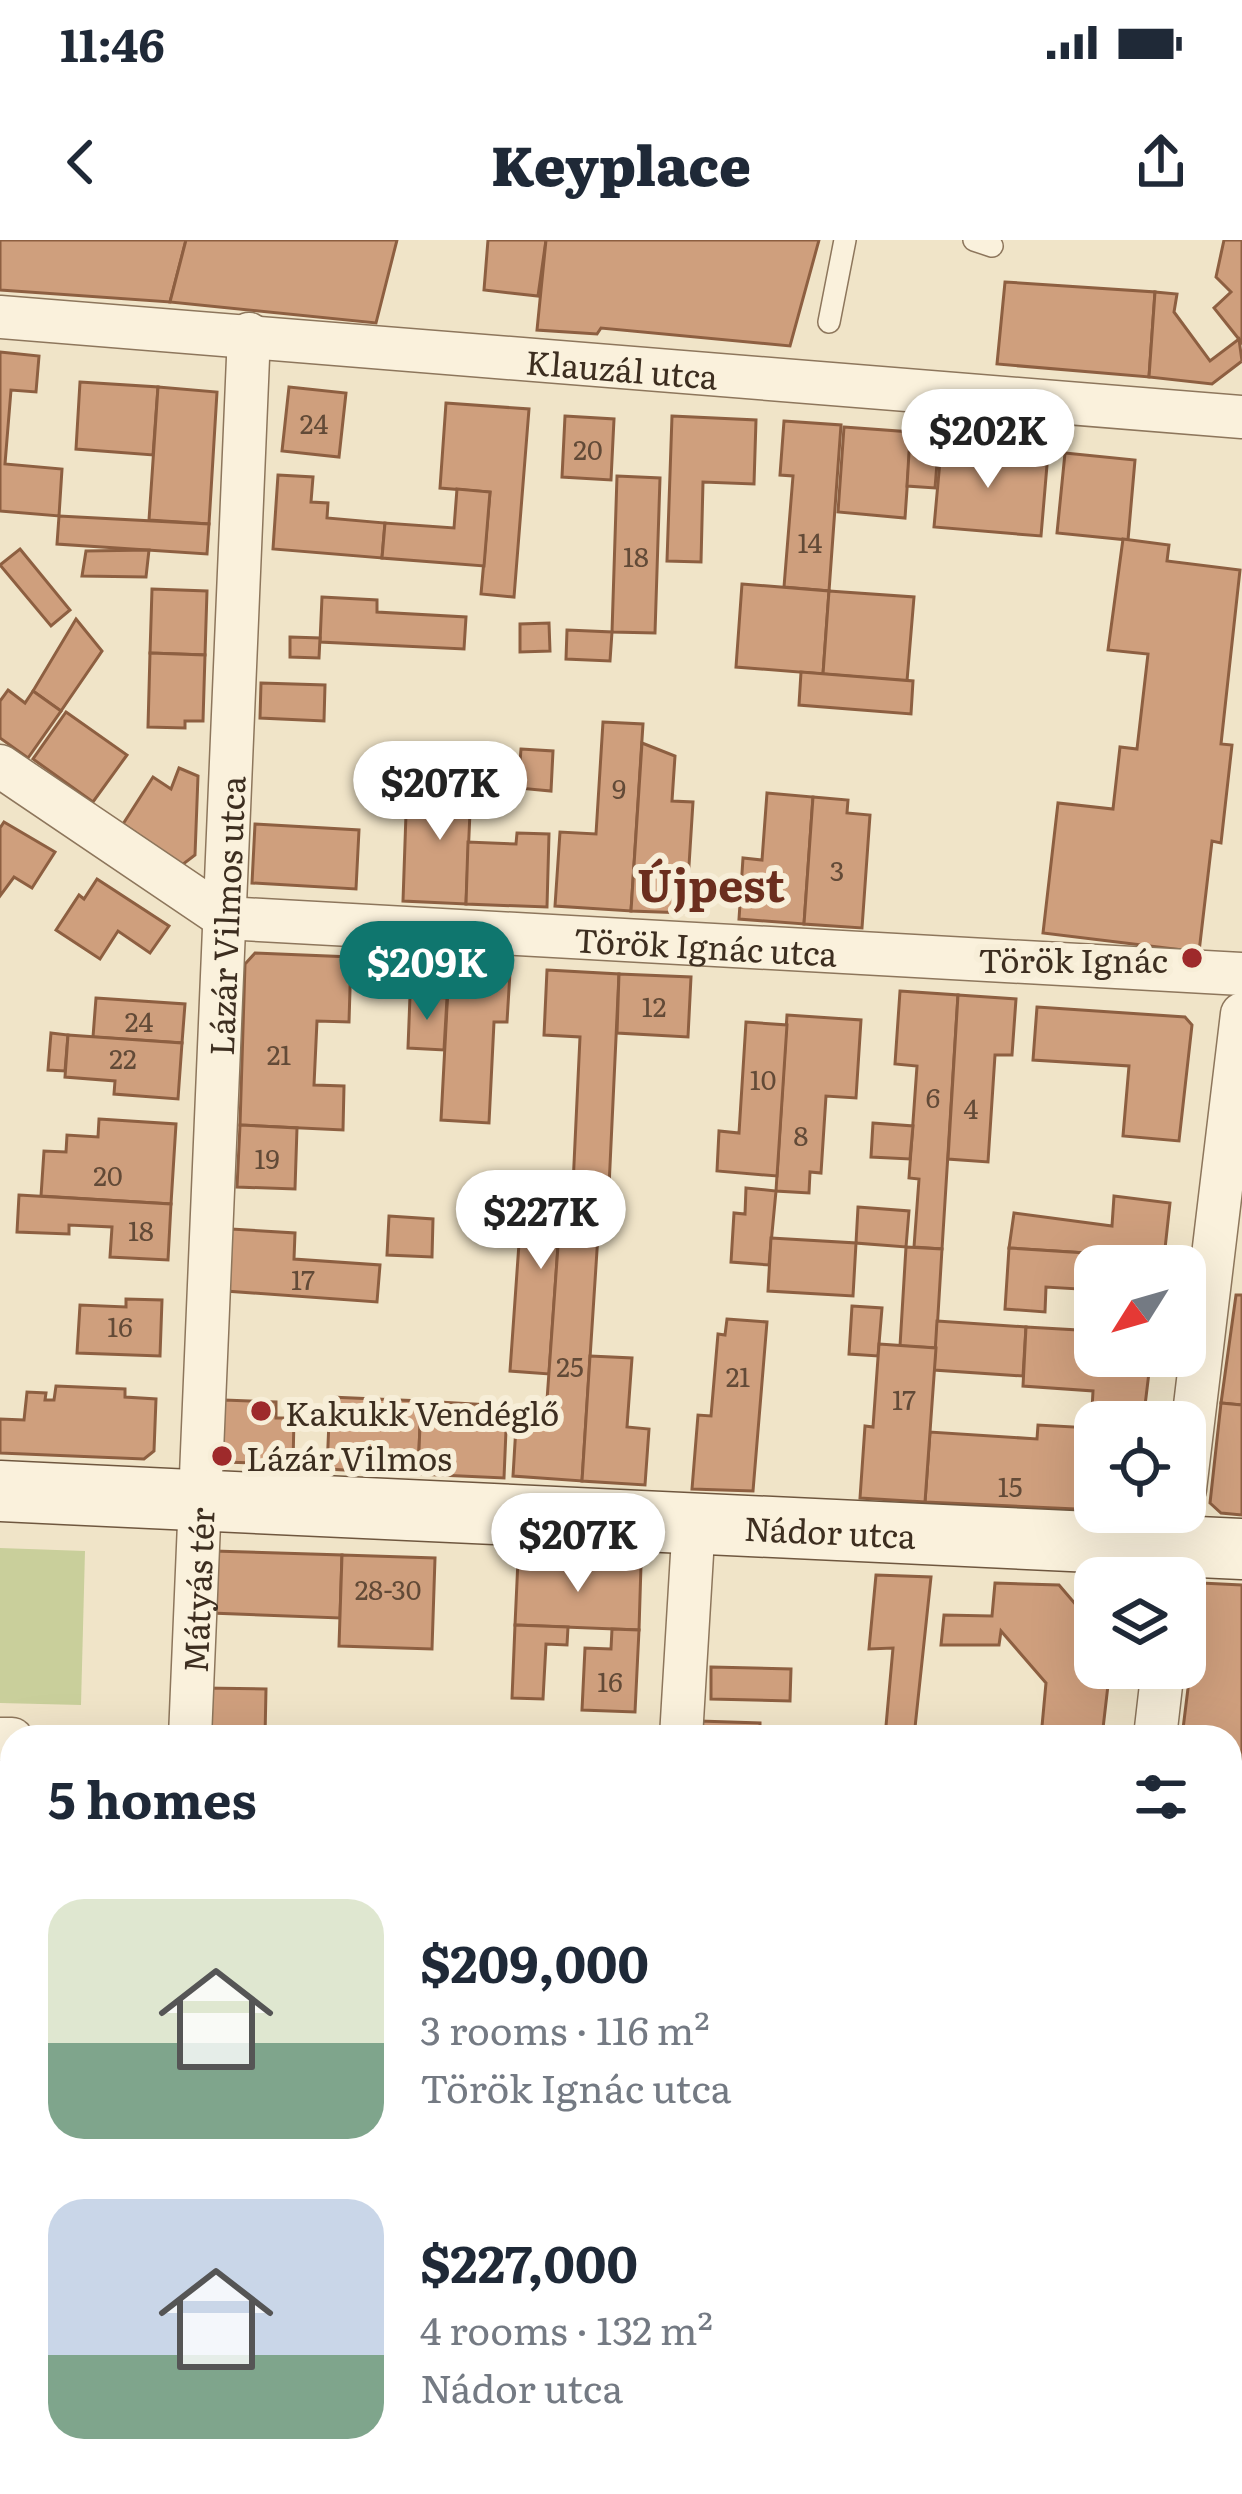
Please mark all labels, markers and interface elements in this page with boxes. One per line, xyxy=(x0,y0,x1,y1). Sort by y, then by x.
text: 11:46 xyxy=(60,9,165,76)
text: Keyplace xyxy=(491,122,751,203)
icon: back xyxy=(48,129,114,195)
icon: share xyxy=(1128,129,1194,195)
street label: Klauzál utca xyxy=(524,335,720,399)
pin: $202K xyxy=(904,389,1072,491)
text: $202K xyxy=(928,399,1048,457)
house number: 24 xyxy=(300,402,328,442)
house number: 20 xyxy=(573,428,603,468)
house number: 14 xyxy=(798,521,823,561)
house number: 18 xyxy=(623,535,649,575)
pin: $207K xyxy=(356,741,524,843)
text: $207K xyxy=(380,751,500,809)
house number: 9 xyxy=(612,767,626,807)
street label: Lázár Vilmos utca xyxy=(194,775,255,1057)
district label: Újpest xyxy=(637,849,785,916)
house number: 3 xyxy=(830,849,844,889)
street label: Török Ignác utca xyxy=(573,913,839,976)
pin: $209K xyxy=(343,921,511,1023)
text: $209K xyxy=(366,931,488,989)
place label: Török Ignác xyxy=(978,934,1168,983)
marker: Török Ignác xyxy=(1179,945,1205,971)
house number: 12 xyxy=(642,985,666,1025)
house number: 24 xyxy=(125,1000,153,1040)
house number: 21 xyxy=(267,1033,291,1073)
house number: 22 xyxy=(109,1037,137,1077)
house number: 10 xyxy=(750,1058,776,1098)
house number: 6 xyxy=(926,1076,940,1116)
house number: 4 xyxy=(964,1087,979,1127)
house number: 8 xyxy=(794,1114,808,1154)
house number: 19 xyxy=(254,1137,280,1177)
house number: 20 xyxy=(93,1154,123,1194)
pin: $227K xyxy=(457,1170,625,1272)
text: $227K xyxy=(483,1180,599,1238)
house number: 18 xyxy=(128,1209,154,1249)
north arrow xyxy=(1074,1245,1206,1377)
map controls xyxy=(1074,1245,1206,1689)
house number: 17 xyxy=(291,1258,315,1298)
house number: 16 xyxy=(107,1305,133,1345)
house number: 25 xyxy=(556,1345,584,1385)
house number: 21 xyxy=(726,1355,750,1395)
house number: 17 xyxy=(892,1378,916,1418)
place label: Kakukk Vendéglő xyxy=(285,1387,559,1436)
marker: Kakukk Vendéglő xyxy=(248,1398,274,1424)
button: locate xyxy=(1074,1401,1206,1533)
place label: Lázár Vilmos xyxy=(246,1432,452,1481)
marker: Lázár Vilmos xyxy=(209,1443,235,1469)
house number: 15 xyxy=(998,1465,1022,1505)
pin: $207K xyxy=(494,1493,662,1595)
street label: Nádor utca xyxy=(743,1501,917,1558)
text: $207K xyxy=(518,1503,638,1561)
street label: Mátyás tér xyxy=(168,1506,224,1674)
button: layers xyxy=(1074,1557,1206,1689)
house number: 28-30 xyxy=(355,1568,421,1608)
house number: 16 xyxy=(597,1660,623,1700)
text: 5 homes xyxy=(48,1759,257,1835)
icon: filters xyxy=(1128,1764,1194,1830)
text: $209,000 xyxy=(420,1923,649,1999)
icon: home xyxy=(144,1947,288,2091)
text: 3 rooms · 116 m² xyxy=(420,1999,710,2057)
text: Török Ignác utca xyxy=(420,2057,732,2115)
text: $227,000 xyxy=(420,2223,638,2299)
icon: home xyxy=(144,2247,288,2391)
text: 4 rooms · 132 m² xyxy=(420,2299,713,2357)
text: Nádor utca xyxy=(420,2357,623,2415)

